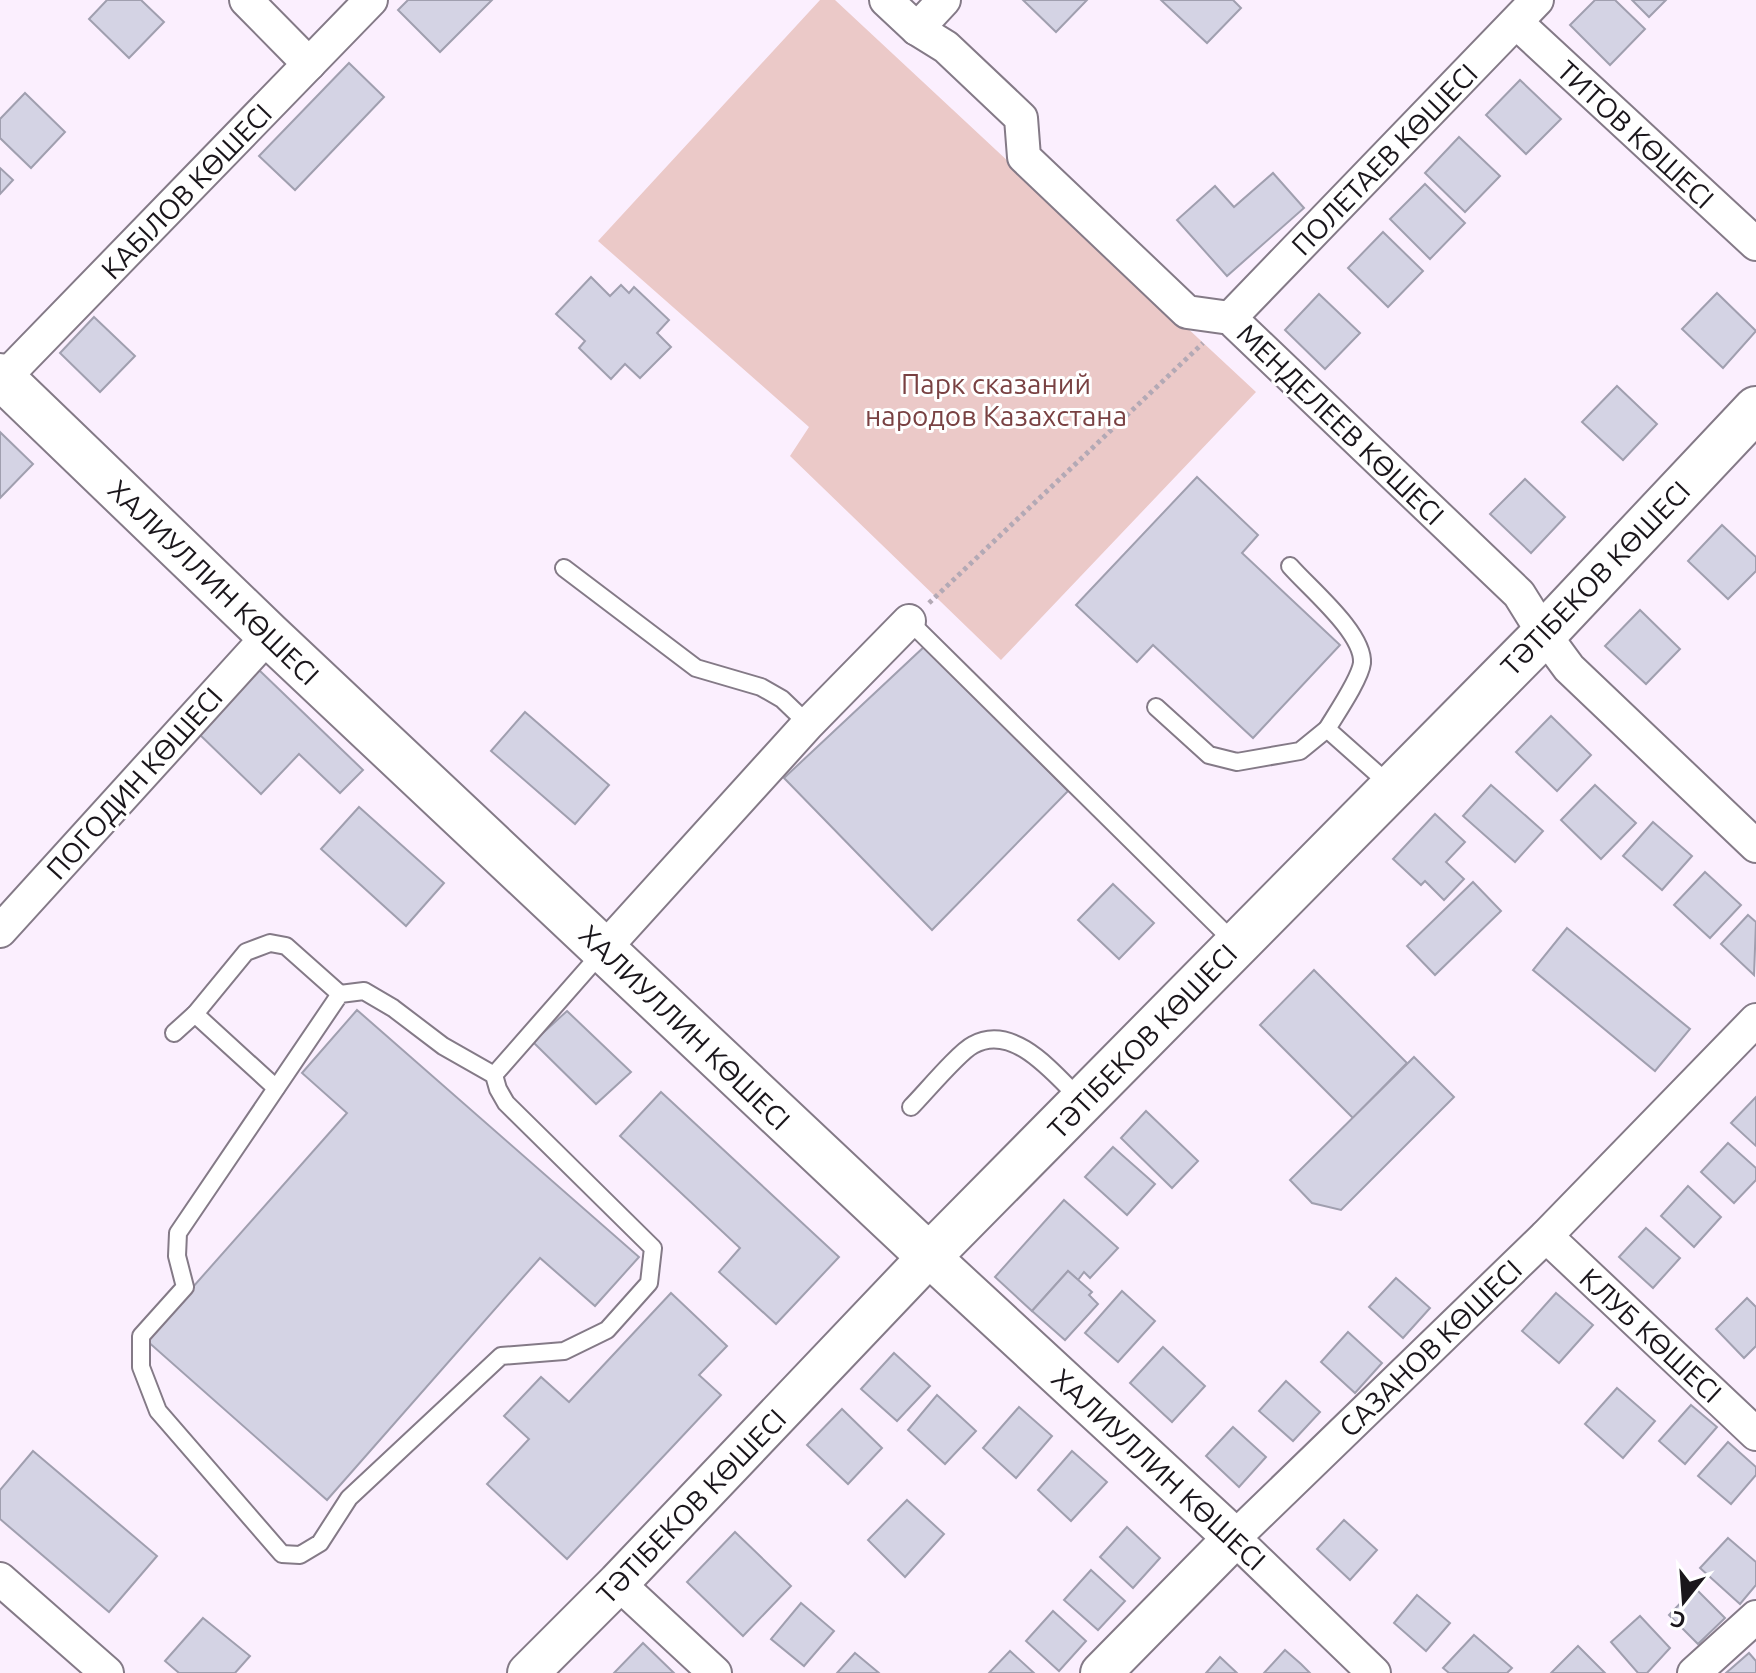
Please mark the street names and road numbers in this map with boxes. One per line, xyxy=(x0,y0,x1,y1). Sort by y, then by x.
street label: ТИТОВ КӨШЕСІ xyxy=(1552,54,1720,214)
street label: ПОЛЕТАЕВ КӨШЕСІ xyxy=(1285,57,1483,261)
street label: КАБІЛОВ КӨШЕСІ xyxy=(95,97,277,285)
street label: МЕНДЕЛЕЕВ КӨШЕСІ xyxy=(1231,317,1451,531)
street label: ХАЛИУЛЛИН КӨШЕСІ xyxy=(102,474,326,690)
street label: ТӘТІБЕКОВ КӨШЕСІ xyxy=(1494,475,1696,681)
street label: ПОГОДИН КӨШЕСІ xyxy=(40,681,228,885)
street label: ХАЛИУЛЛИН КӨШЕСІ xyxy=(573,919,797,1135)
street label: ТӘТІБЕКОВ КӨШЕСІ xyxy=(1041,938,1243,1144)
street label: САЗАНОВ КӨШЕСІ xyxy=(1333,1253,1527,1443)
street label: КЛУБ КӨШЕСІ xyxy=(1574,1262,1728,1408)
street label: ХАЛИУЛЛИН КӨШЕСІ xyxy=(1046,1362,1272,1576)
street label: ТӘТІБЕКОВ КӨШЕСІ xyxy=(590,1403,792,1609)

